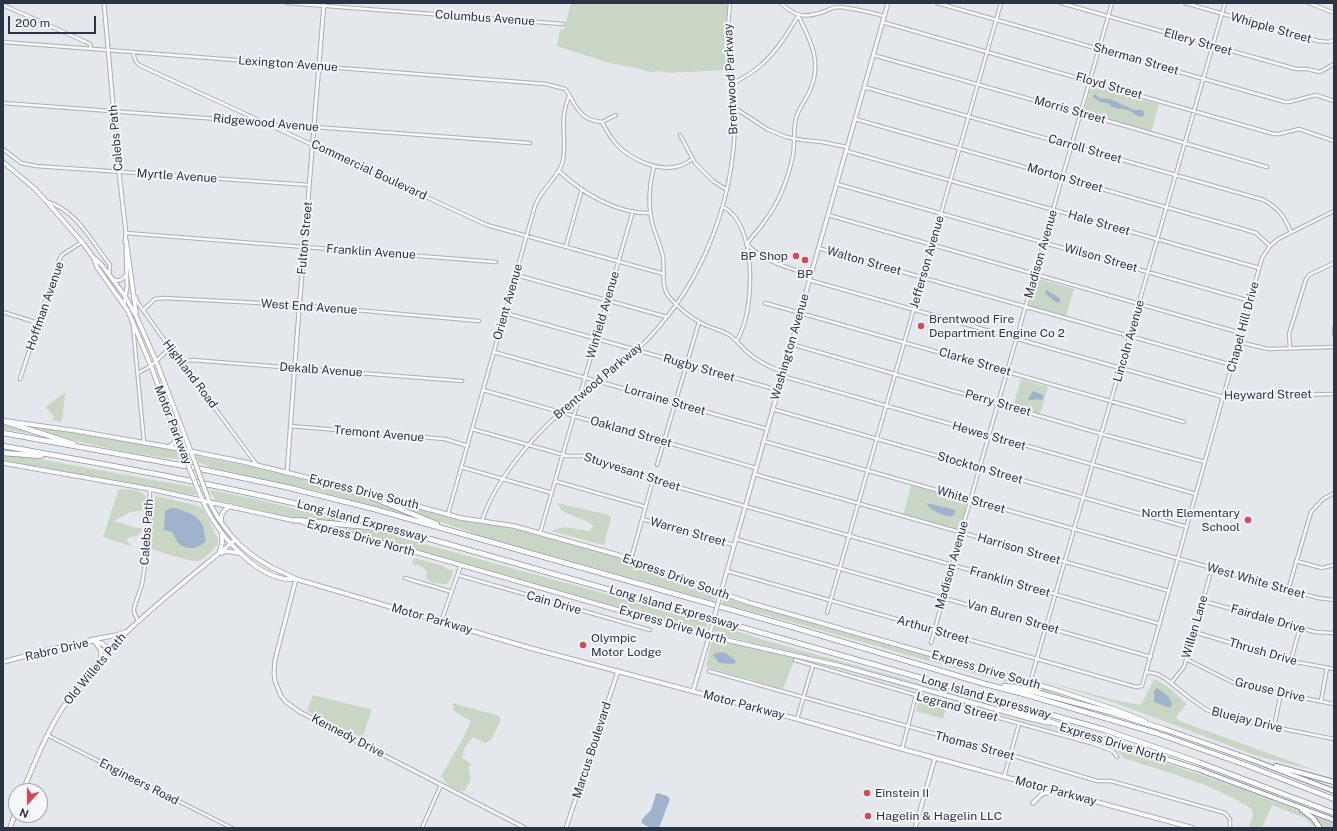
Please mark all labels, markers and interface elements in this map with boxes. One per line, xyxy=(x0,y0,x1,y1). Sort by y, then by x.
street label: Columbus Avenue xyxy=(435,7,535,29)
scale bar xyxy=(10,8,98,34)
street label: Whipple Street xyxy=(1229,10,1313,46)
text: 200 m xyxy=(15,16,50,30)
street label: Brentwood Parkway xyxy=(721,23,741,135)
street label: Ellery Street xyxy=(1162,25,1234,59)
street label: Sherman Street xyxy=(1092,40,1180,78)
street label: Lexington Avenue xyxy=(238,53,338,75)
street label: Floyd Street xyxy=(1074,70,1144,102)
street label: Morris Street xyxy=(1033,93,1107,127)
street label: Calebs Path xyxy=(106,104,126,172)
street label: Ridgewood Avenue xyxy=(212,111,320,135)
street label: Carroll Street xyxy=(1047,132,1123,166)
street label: Commercial Boulevard xyxy=(309,137,429,203)
street label: Morton Street xyxy=(1026,160,1104,196)
street label: Myrtle Avenue xyxy=(136,166,218,186)
street label: Fulton Street xyxy=(295,201,315,275)
street label: Hale Street xyxy=(1066,207,1132,239)
street label: Madison Avenue xyxy=(1021,208,1061,300)
street label: Jefferson Avenue xyxy=(907,214,947,310)
street label: Wilson Street xyxy=(1063,241,1139,275)
street label: Franklin Avenue xyxy=(326,242,416,262)
street label: Walton Street xyxy=(825,243,903,279)
place label: BP Shop xyxy=(740,249,788,263)
marker: BP Shop xyxy=(791,251,801,261)
marker: BP xyxy=(800,255,810,265)
street label: Hoffman Avenue xyxy=(23,260,67,352)
street label: Orient Avenue xyxy=(490,262,526,342)
place label: BP xyxy=(797,267,813,281)
street label: Winfield Avenue xyxy=(584,270,622,360)
street label: Chapel Hill Drive xyxy=(1224,280,1262,374)
street label: Washington Avenue xyxy=(768,292,812,402)
street label: West End Avenue xyxy=(260,296,358,318)
street label: Lincoln Avenue xyxy=(1110,298,1148,384)
place label: Brentwood Fire Department Engine Co 2 xyxy=(929,312,1065,340)
marker: Brentwood Fire Department Engine Co 2 xyxy=(916,321,926,331)
street label: Highland Road xyxy=(160,337,220,411)
street label: Brentwood Parkway xyxy=(551,340,645,422)
street label: Clarke Street xyxy=(937,345,1013,379)
street label: Rugby Street xyxy=(661,351,737,385)
street label: Dekalb Avenue xyxy=(279,360,363,380)
street label: Lorraine Street xyxy=(623,381,707,419)
street label: Motor Parkway xyxy=(151,383,195,467)
street label: Perry Street xyxy=(963,387,1033,419)
street label: Heyward Street xyxy=(1224,387,1312,403)
street label: Oakland Street xyxy=(588,413,674,451)
street label: Hewes Street xyxy=(951,419,1027,453)
street label: Tremont Avenue xyxy=(333,423,425,445)
street label: Stockton Street xyxy=(936,449,1024,487)
street label: Stuyvesant Street xyxy=(582,450,682,494)
street label: Express Drive South xyxy=(308,471,420,513)
street label: White Street xyxy=(935,483,1007,517)
street label: Long Island Expressway xyxy=(295,497,429,545)
street label: Calebs Path xyxy=(137,498,157,566)
place label: North Elementary School xyxy=(1141,506,1240,534)
street label: Warren Street xyxy=(648,514,728,550)
marker: North Elementary School xyxy=(1243,515,1253,525)
street label: Express Drive North xyxy=(305,517,417,559)
street label: Madison Avenue xyxy=(932,519,972,611)
street label: Harrison Street xyxy=(976,530,1062,568)
street label: Express Drive South xyxy=(621,551,731,603)
street label: West White Street xyxy=(1205,560,1307,602)
street label: Franklin Street xyxy=(968,564,1052,600)
street label: Long Island Expressway xyxy=(607,583,741,633)
street label: Cain Drive xyxy=(525,588,583,618)
street label: Willen Lane xyxy=(1179,594,1211,660)
street label: Van Buren Street xyxy=(965,597,1061,637)
street label: Motor Parkway xyxy=(390,601,474,637)
street label: Fairdale Drive xyxy=(1229,601,1307,637)
street label: Express Drive North xyxy=(618,603,728,647)
street label: Arthur Street xyxy=(895,613,971,647)
street label: Old Willets Path xyxy=(61,630,129,708)
place label: Olympic Motor Lodge xyxy=(591,631,662,659)
street label: Thrush Drive xyxy=(1227,635,1299,669)
street label: Rabro Drive xyxy=(24,636,90,664)
marker: Olympic Motor Lodge xyxy=(578,640,588,650)
street label: Express Drive South xyxy=(930,648,1042,692)
street label: Long Island Expressway xyxy=(919,672,1053,722)
street label: Grouse Drive xyxy=(1233,675,1307,705)
street label: Motor Parkway xyxy=(702,687,786,723)
street label: Legrand Street xyxy=(915,689,999,725)
street label: Marcus Boulevard xyxy=(570,700,614,800)
street label: Bluejay Drive xyxy=(1210,704,1284,736)
street label: Kennedy Drive xyxy=(309,711,387,761)
street label: Express Drive North xyxy=(1058,720,1168,766)
street label: Thomas Street xyxy=(934,728,1016,764)
street label: Engineers Road xyxy=(97,756,181,808)
street label: Motor Parkway xyxy=(1014,773,1098,809)
north arrow xyxy=(8,783,48,823)
place label: Einstein II xyxy=(875,786,929,800)
marker: Einstein II xyxy=(862,788,872,798)
text: N xyxy=(18,806,30,820)
place label: Hagelin & Hagelin LLC xyxy=(876,809,1002,823)
marker: Hagelin & Hagelin LLC xyxy=(863,811,873,821)

